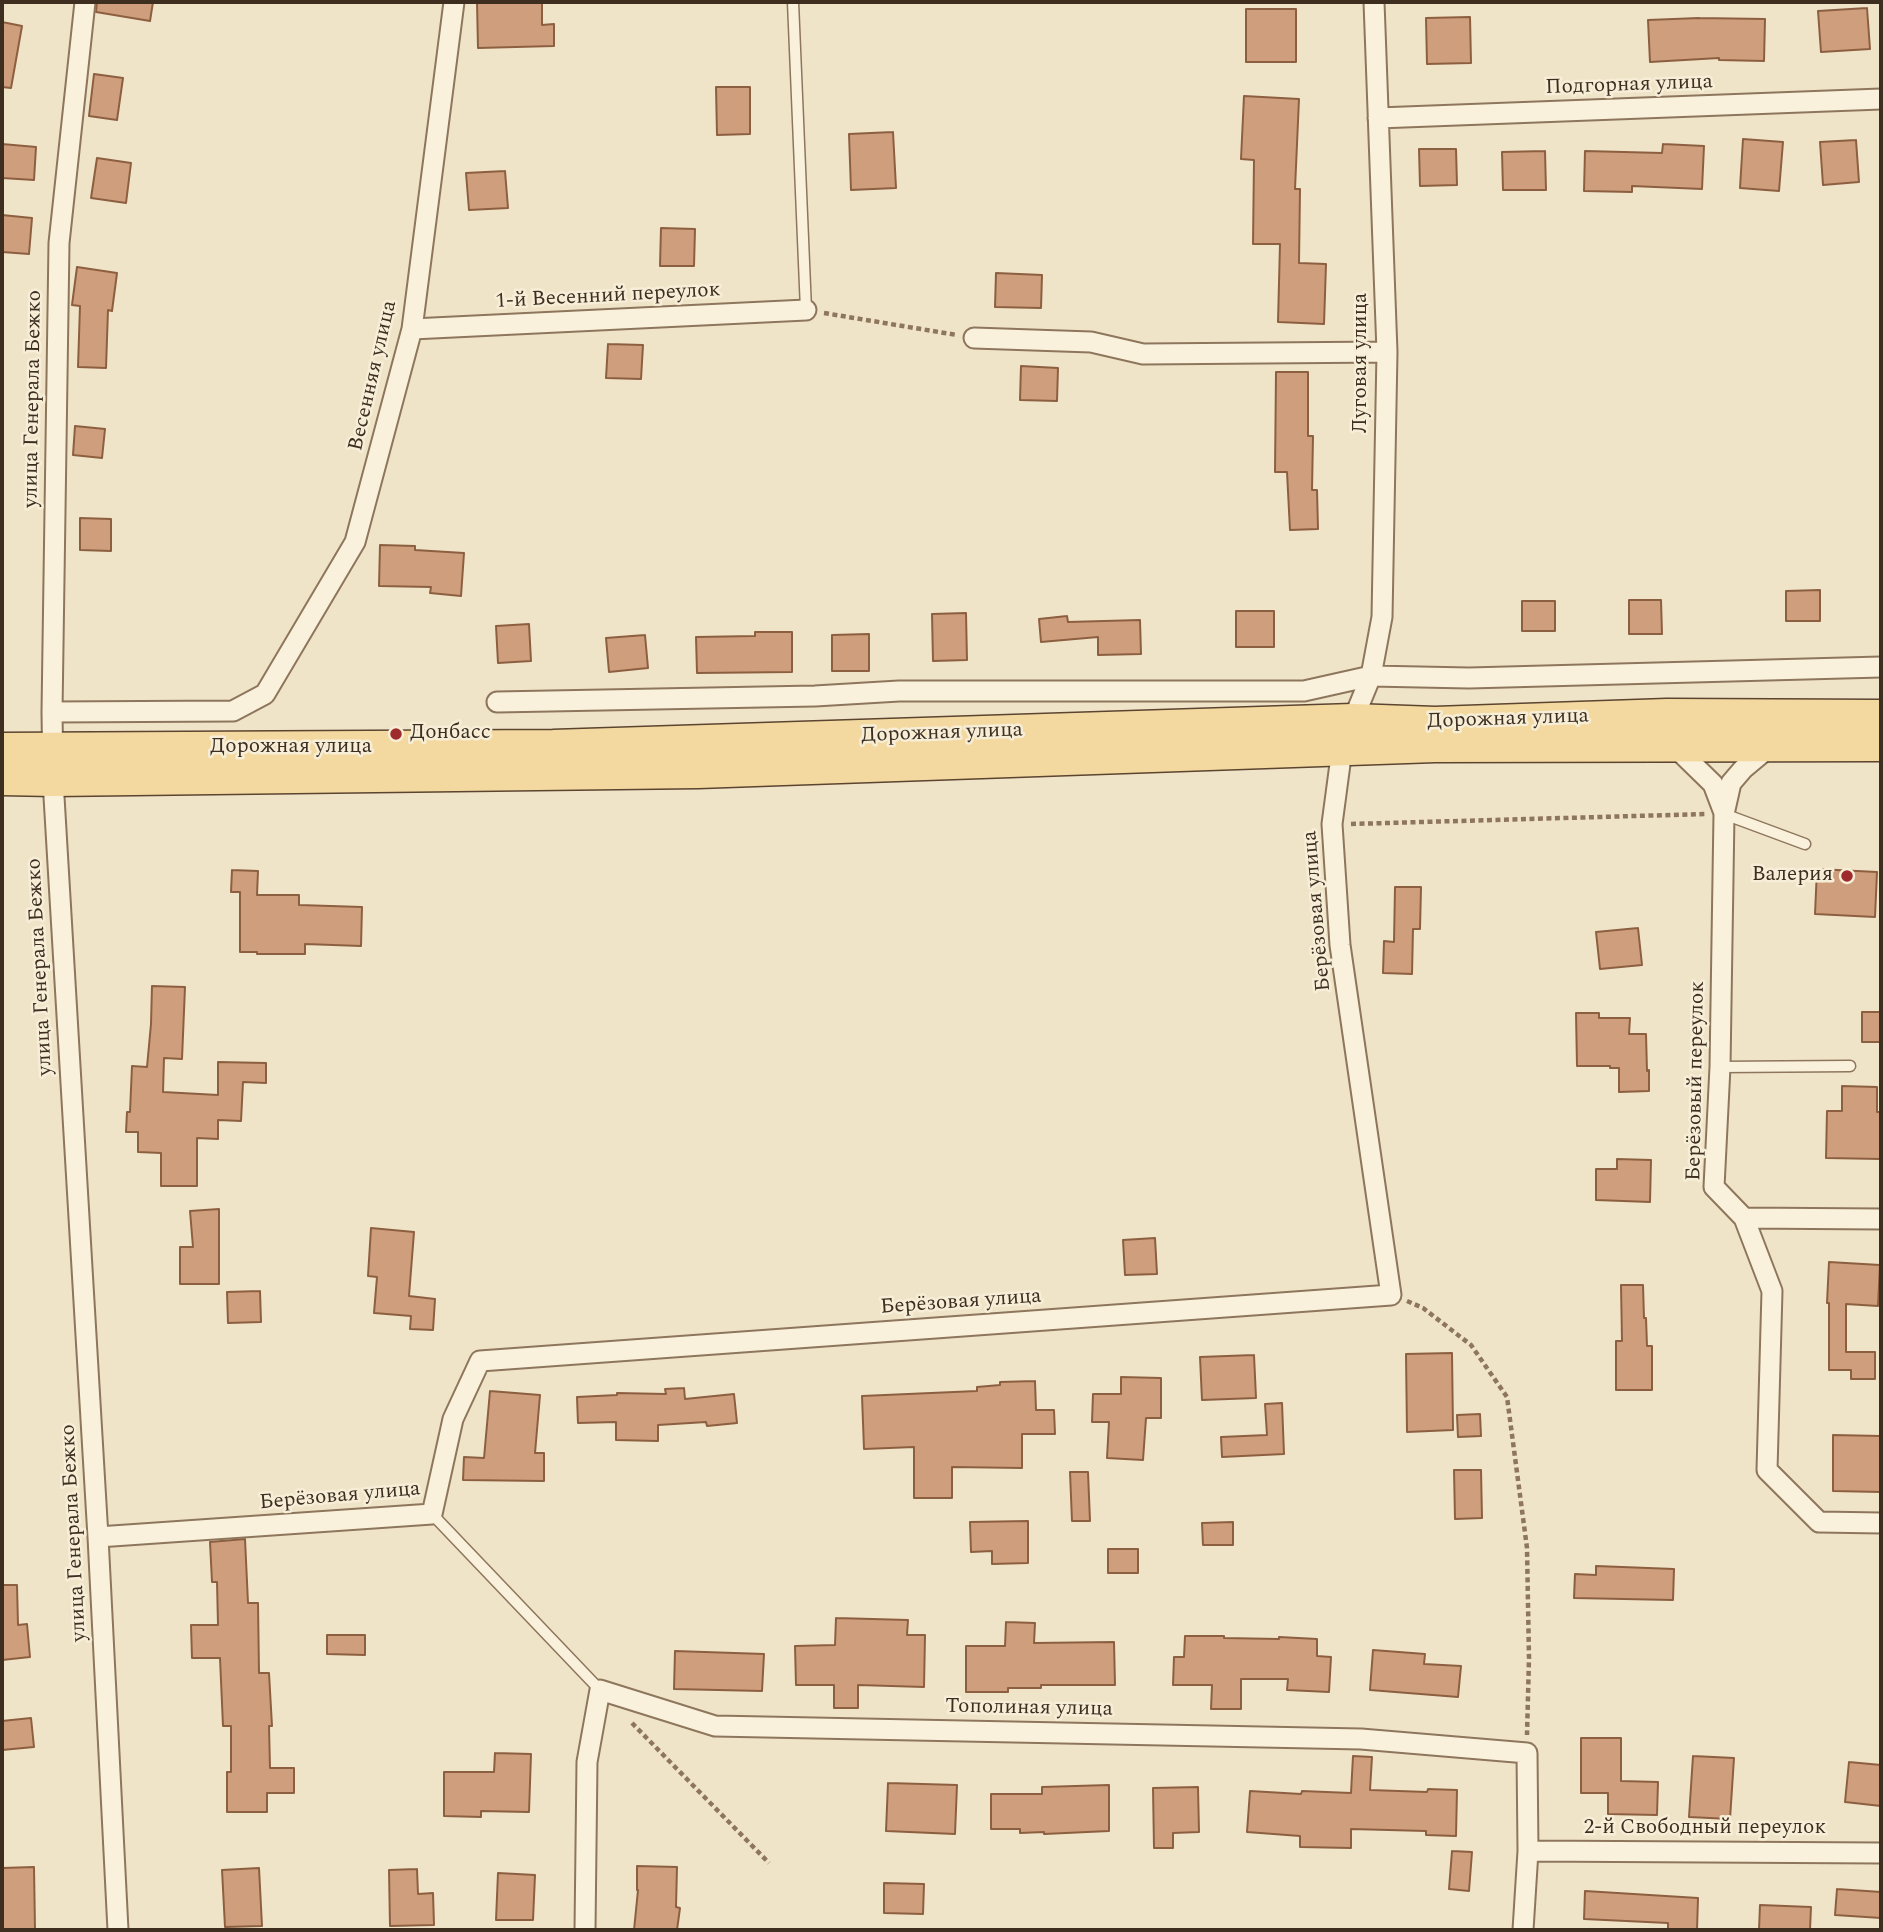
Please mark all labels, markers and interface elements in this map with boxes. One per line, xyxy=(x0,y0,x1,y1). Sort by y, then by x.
street label: Подгорная улица xyxy=(1545,70,1713,102)
street label: 1-й Весенний переулок xyxy=(495,279,721,315)
street label: улица Генерала Бежко xyxy=(20,290,48,508)
street label: Луговая улица xyxy=(1349,293,1375,433)
street label: Весенняя улица xyxy=(344,298,404,454)
street label: Дорожная улица xyxy=(1427,705,1589,735)
street label: Дорожная улица xyxy=(861,719,1023,749)
place label: Донбасс xyxy=(410,721,491,747)
marker: Донбасс xyxy=(388,726,404,742)
street label: Дорожная улица xyxy=(210,735,372,761)
street label: Берёзовая улица xyxy=(1298,829,1338,993)
street label: улица Генерала Бежко xyxy=(23,858,59,1076)
place label: Валерия xyxy=(1752,863,1833,889)
marker: Валерия xyxy=(1839,868,1855,884)
street label: Берёзовый переулок xyxy=(1683,981,1711,1181)
street label: Берёзовая улица xyxy=(880,1285,1042,1321)
street label: улица Генерала Бежко xyxy=(57,1424,93,1642)
street label: Берёзовая улица xyxy=(258,1477,422,1517)
street label: Тополиная улица xyxy=(945,1695,1113,1723)
street label: 2-й Свободный переулок xyxy=(1584,1816,1826,1842)

